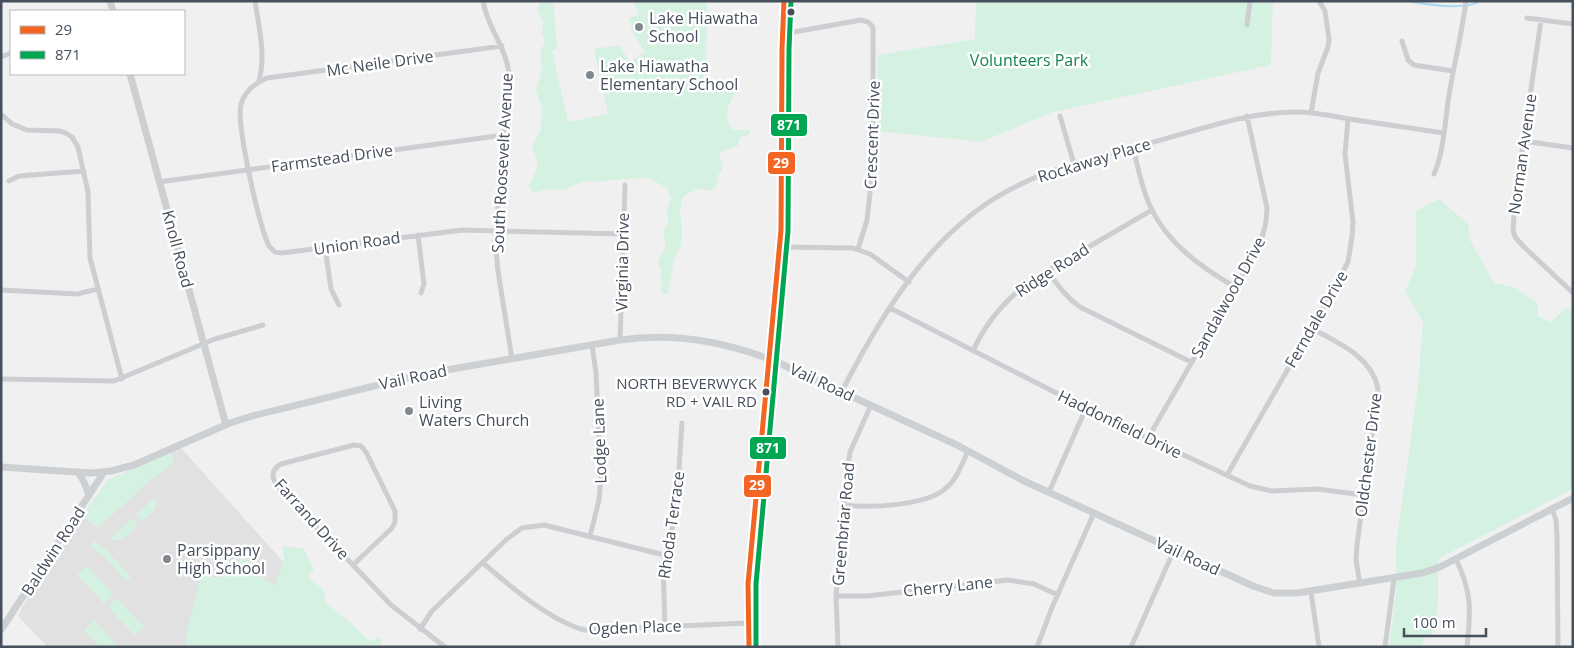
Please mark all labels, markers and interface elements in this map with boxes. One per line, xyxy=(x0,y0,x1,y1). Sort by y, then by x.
place label: Lake Hiawatha School xyxy=(649,7,758,47)
unlabelled marker xyxy=(786,7,796,17)
legend xyxy=(10,10,185,75)
text: 29 xyxy=(55,19,72,39)
marker: Lake Hiawatha School xyxy=(633,21,645,33)
text: 871 xyxy=(55,44,81,64)
street label: Mc Neile Drive xyxy=(325,45,435,81)
park label: Volunteers Park xyxy=(970,49,1089,71)
place label: Lake Hiawatha Elementary School xyxy=(600,55,738,95)
marker: Lake Hiawatha Elementary School xyxy=(584,69,596,81)
street label: South Roosevelt Avenue xyxy=(486,72,518,254)
street label: Crescent Drive xyxy=(859,80,885,190)
street label: Norman Avenue xyxy=(1503,92,1541,216)
line badge: 871 xyxy=(770,113,808,137)
text: 871 xyxy=(777,115,801,134)
street label: Rockaway Place xyxy=(1035,132,1153,188)
street label: Farmstead Drive xyxy=(270,139,394,177)
line badge: 29 xyxy=(767,151,796,175)
text: 29 xyxy=(773,153,789,172)
street label: Knoll Road xyxy=(157,208,199,290)
street label: Virginia Drive xyxy=(610,212,634,312)
street label: Union Road xyxy=(312,226,402,260)
street label: Sandalwood Drive xyxy=(1186,233,1270,361)
street label: Ridge Road xyxy=(1011,238,1093,302)
street label: Ferndale Drive xyxy=(1279,266,1353,372)
street label: Vail Road xyxy=(786,357,858,407)
street label: Vail Road xyxy=(377,359,449,395)
place label: NORTH BEVERWYCK RD + VAIL RD xyxy=(616,373,758,411)
street label: Haddonfield Drive xyxy=(1054,384,1186,464)
marker: NORTH BEVERWYCK RD + VAIL RD xyxy=(761,387,771,397)
place label: Living Waters Church xyxy=(419,391,529,431)
street label: Oldchester Drive xyxy=(1349,392,1387,518)
street label: Lodge Lane xyxy=(587,398,611,484)
marker: Living Waters Church xyxy=(403,405,415,417)
line badge: 871 xyxy=(749,436,787,460)
text: 871 xyxy=(756,438,780,457)
street label: Greenbriar Road xyxy=(827,461,859,587)
street label: Rhoda Terrace xyxy=(653,470,689,580)
street label: Farrand Drive xyxy=(270,474,354,564)
line badge: 29 xyxy=(743,474,772,498)
text: 29 xyxy=(749,475,765,494)
street label: Baldwin Road xyxy=(16,502,90,600)
street label: Vail Road xyxy=(1152,531,1224,581)
place label: Parsippany High School xyxy=(177,539,265,579)
marker: Parsippany High School xyxy=(161,553,173,565)
street label: Cherry Lane xyxy=(902,570,994,602)
scale bar xyxy=(1404,606,1486,638)
text: 100 m xyxy=(1412,612,1456,632)
street label: Ogden Place xyxy=(588,614,682,640)

